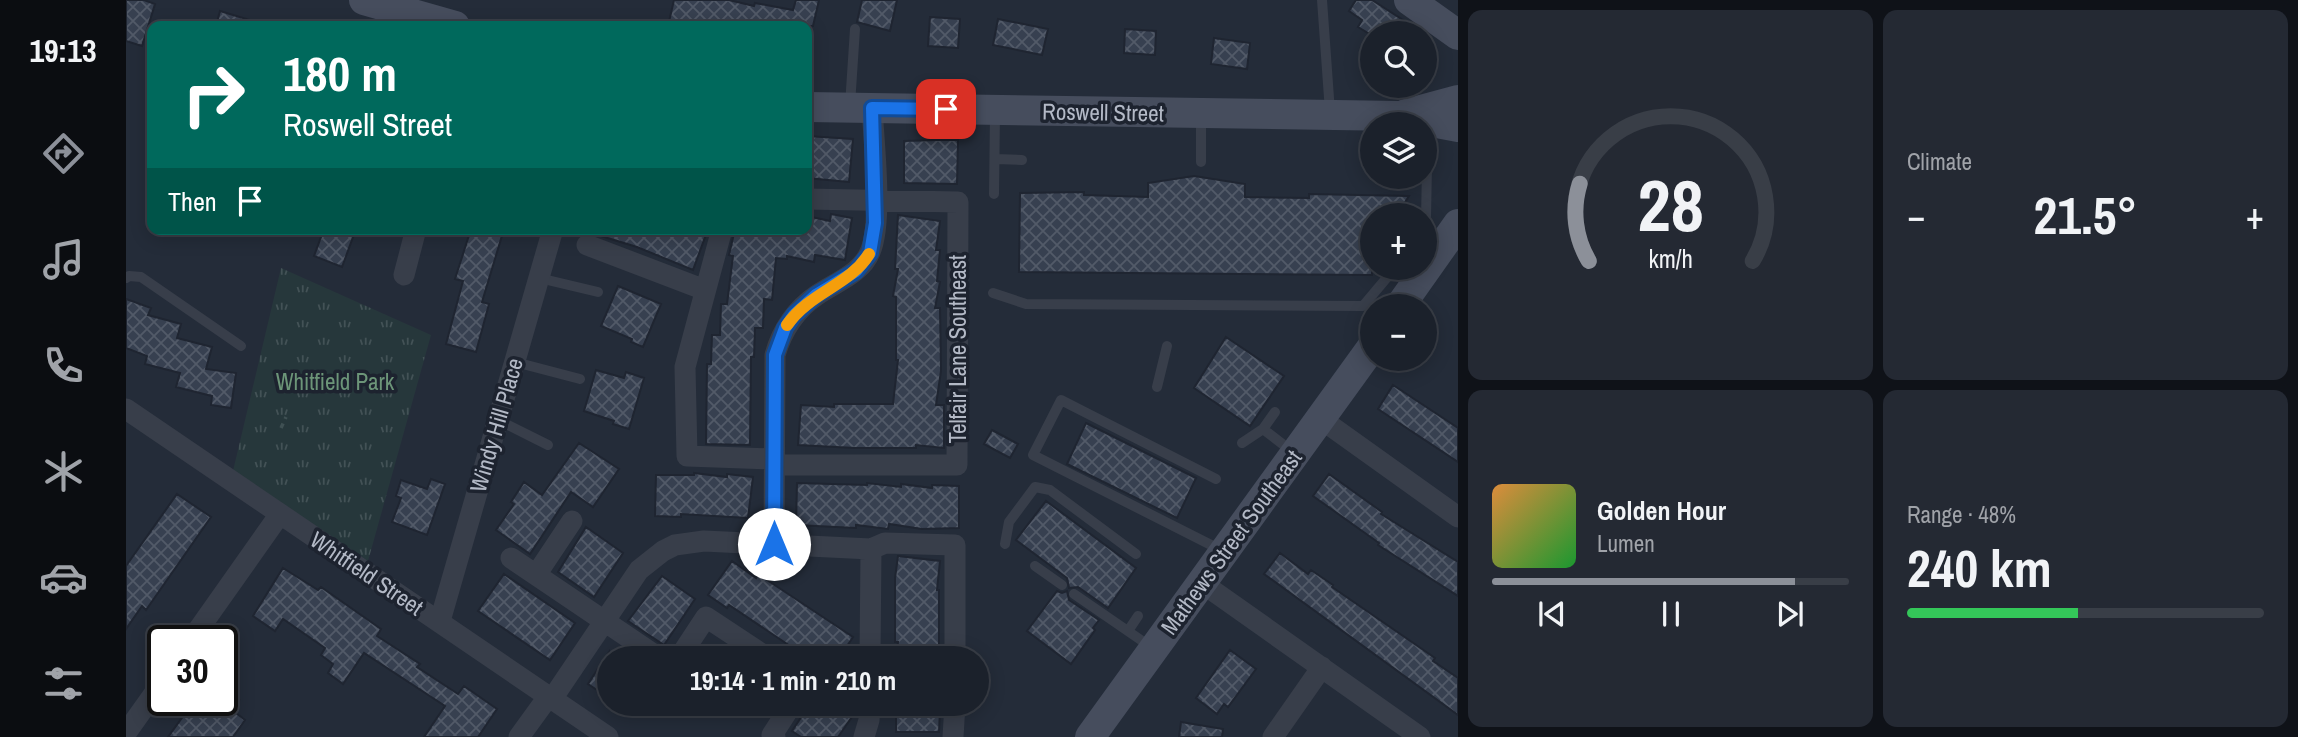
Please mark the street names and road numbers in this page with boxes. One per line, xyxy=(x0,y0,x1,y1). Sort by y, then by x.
street label: Roswell Street xyxy=(1042,95,1164,129)
street label: Telfair Lane Southeast xyxy=(942,255,973,443)
street label: Windy Hill Place xyxy=(462,354,530,496)
street label: Mathews Street Southeast xyxy=(1153,443,1309,641)
street label: Whitfield Street xyxy=(304,524,430,622)

